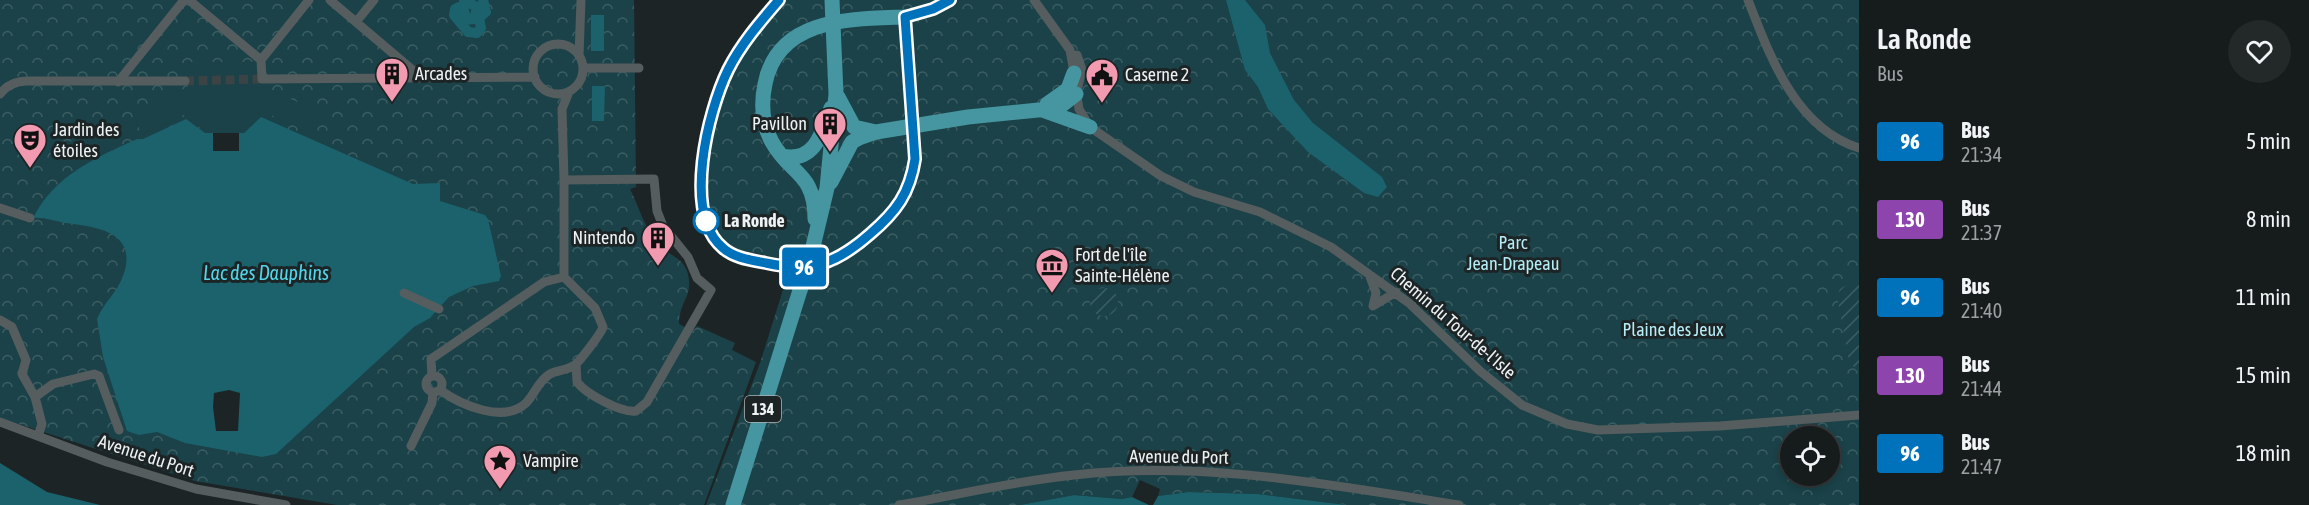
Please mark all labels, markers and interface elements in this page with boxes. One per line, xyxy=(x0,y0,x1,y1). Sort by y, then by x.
button: heart xyxy=(2228,20,2291,83)
text: La Ronde xyxy=(1877,23,1971,55)
building icon: Arcades xyxy=(374,56,410,103)
public building icon: Caserne 2 xyxy=(1084,57,1120,104)
text: Bus xyxy=(1877,62,1903,85)
place label: Arcades xyxy=(415,63,467,84)
place label: Caserne 2 xyxy=(1125,64,1189,85)
building icon: Pavillon xyxy=(812,106,848,153)
place label: Pavillon xyxy=(752,113,807,134)
text: Bus xyxy=(1961,117,1990,143)
place label: Jardin des étoiles xyxy=(53,119,119,161)
theatre icon: Jardin des étoiles xyxy=(12,122,48,169)
text: 5 min xyxy=(2246,128,2291,154)
text: 96 xyxy=(1900,129,1920,153)
text: 21:34 xyxy=(1961,143,2002,166)
text: Bus xyxy=(1961,195,1990,221)
text: 8 min xyxy=(2246,206,2291,232)
text: 130 xyxy=(1895,207,1925,231)
marker: La Ronde xyxy=(693,208,719,234)
place label: La Ronde xyxy=(724,210,785,231)
building icon: Nintendo xyxy=(640,220,676,267)
text: 21:37 xyxy=(1961,221,2002,244)
place label: Nintendo xyxy=(573,227,635,248)
park label: Parc Jean-Drapeau xyxy=(1467,232,1559,274)
place label: Fort de l'île Sainte-Hélène xyxy=(1075,244,1170,286)
museum icon: Fort de l'île Sainte-Hélène xyxy=(1034,247,1070,294)
line badge: 96 xyxy=(777,248,831,286)
text: 96 xyxy=(794,255,814,279)
water label: Lac des Dauphins xyxy=(203,261,329,284)
street label: Chemin du Tour-de-l'Isle xyxy=(1386,262,1520,383)
text: Bus xyxy=(1961,273,1990,299)
text: 11 min xyxy=(2236,284,2291,310)
text: 96 xyxy=(1900,285,1920,309)
text: 21:40 xyxy=(1961,299,2002,322)
park label: Plaine des Jeux xyxy=(1623,319,1723,340)
text: Bus xyxy=(1961,351,1990,377)
text: 15 min xyxy=(2236,362,2291,388)
text: 130 xyxy=(1895,363,1925,387)
text: 21:44 xyxy=(1961,377,2002,400)
road number: 134 xyxy=(745,396,781,422)
map controls xyxy=(1780,426,1840,486)
button: locate xyxy=(1780,426,1840,486)
text: Bus xyxy=(1961,429,1990,455)
street label: Avenue du Port xyxy=(96,430,197,481)
text: 18 min xyxy=(2236,440,2291,466)
text: 96 xyxy=(1900,441,1920,465)
place icon: Vampire xyxy=(482,443,518,490)
street label: Avenue du Port xyxy=(1129,445,1229,468)
place label: Vampire xyxy=(523,450,579,471)
text: 21:47 xyxy=(1961,455,2002,478)

